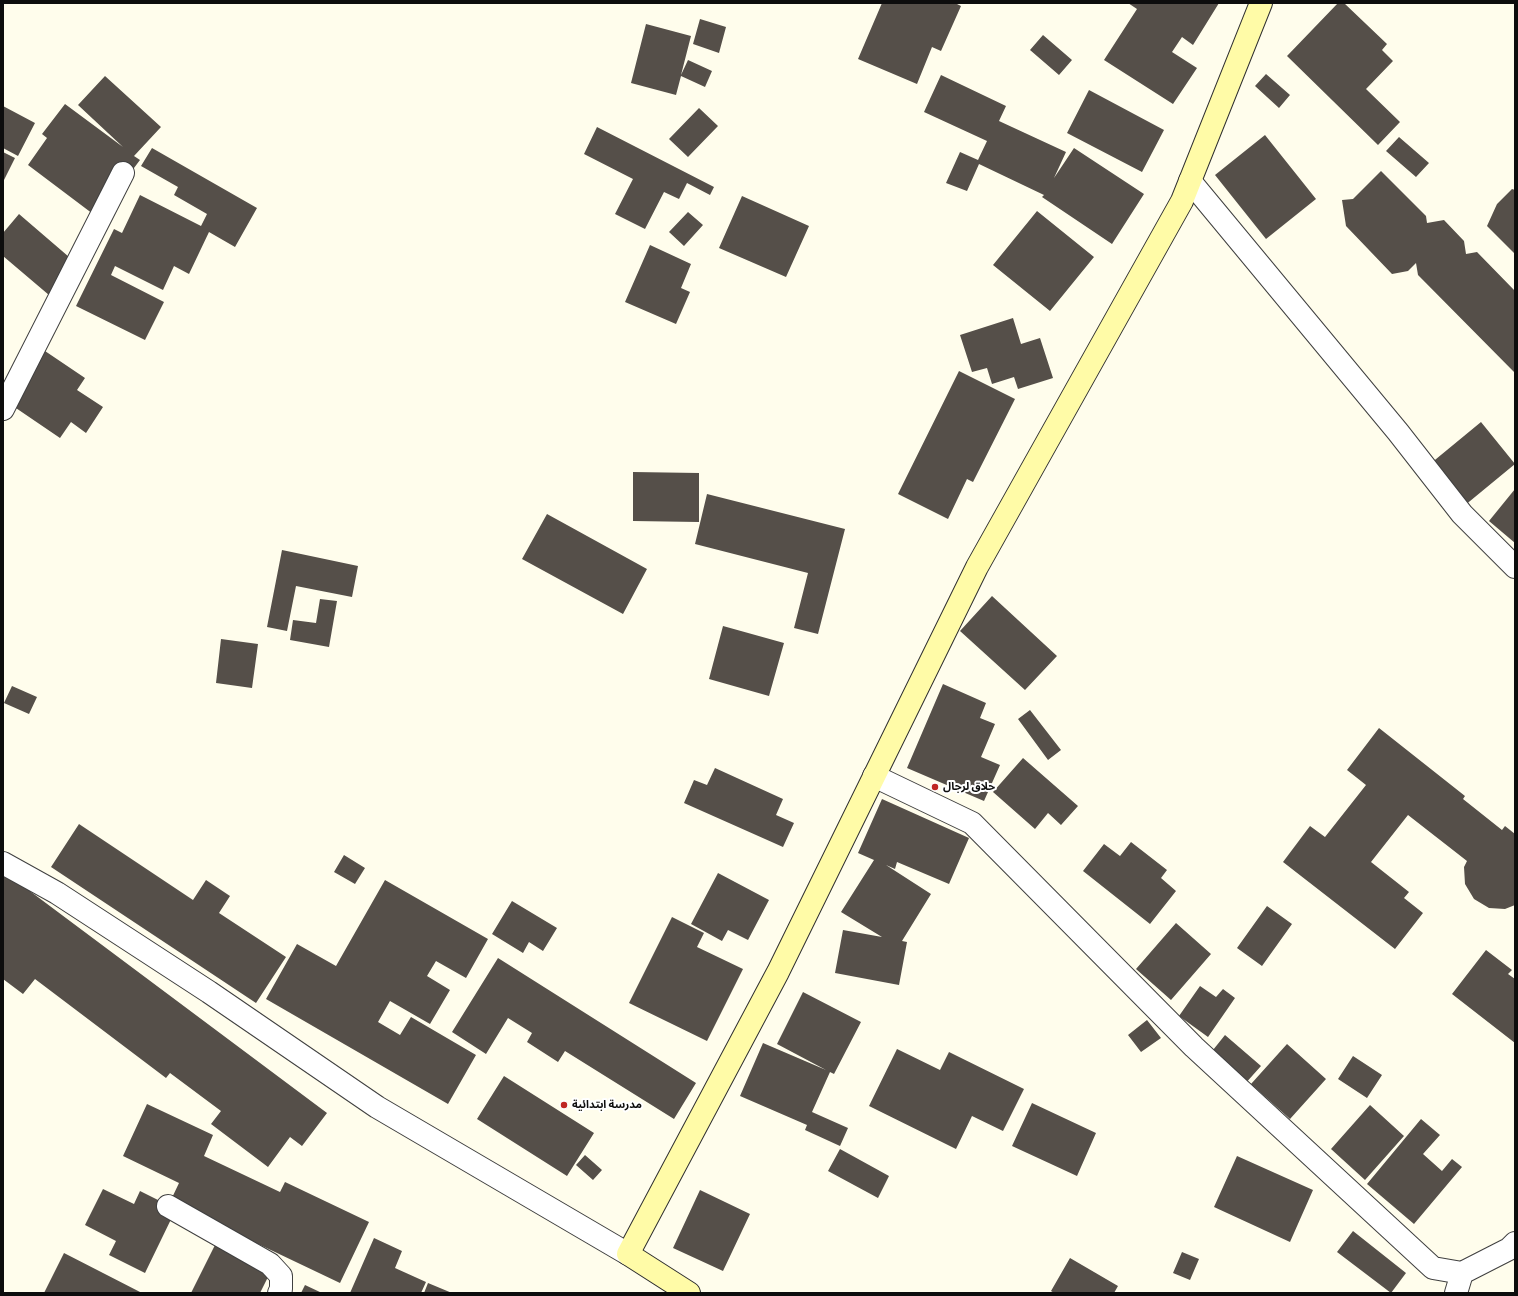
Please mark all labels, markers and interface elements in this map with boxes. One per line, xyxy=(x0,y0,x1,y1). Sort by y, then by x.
place label: حلاق لرجال xyxy=(943,780,995,794)
marker: حلاق لرجال xyxy=(930,782,940,792)
place label: مدرسة ابتدائية xyxy=(572,1098,642,1112)
marker: مدرسة ابتدائية xyxy=(559,1100,569,1110)

